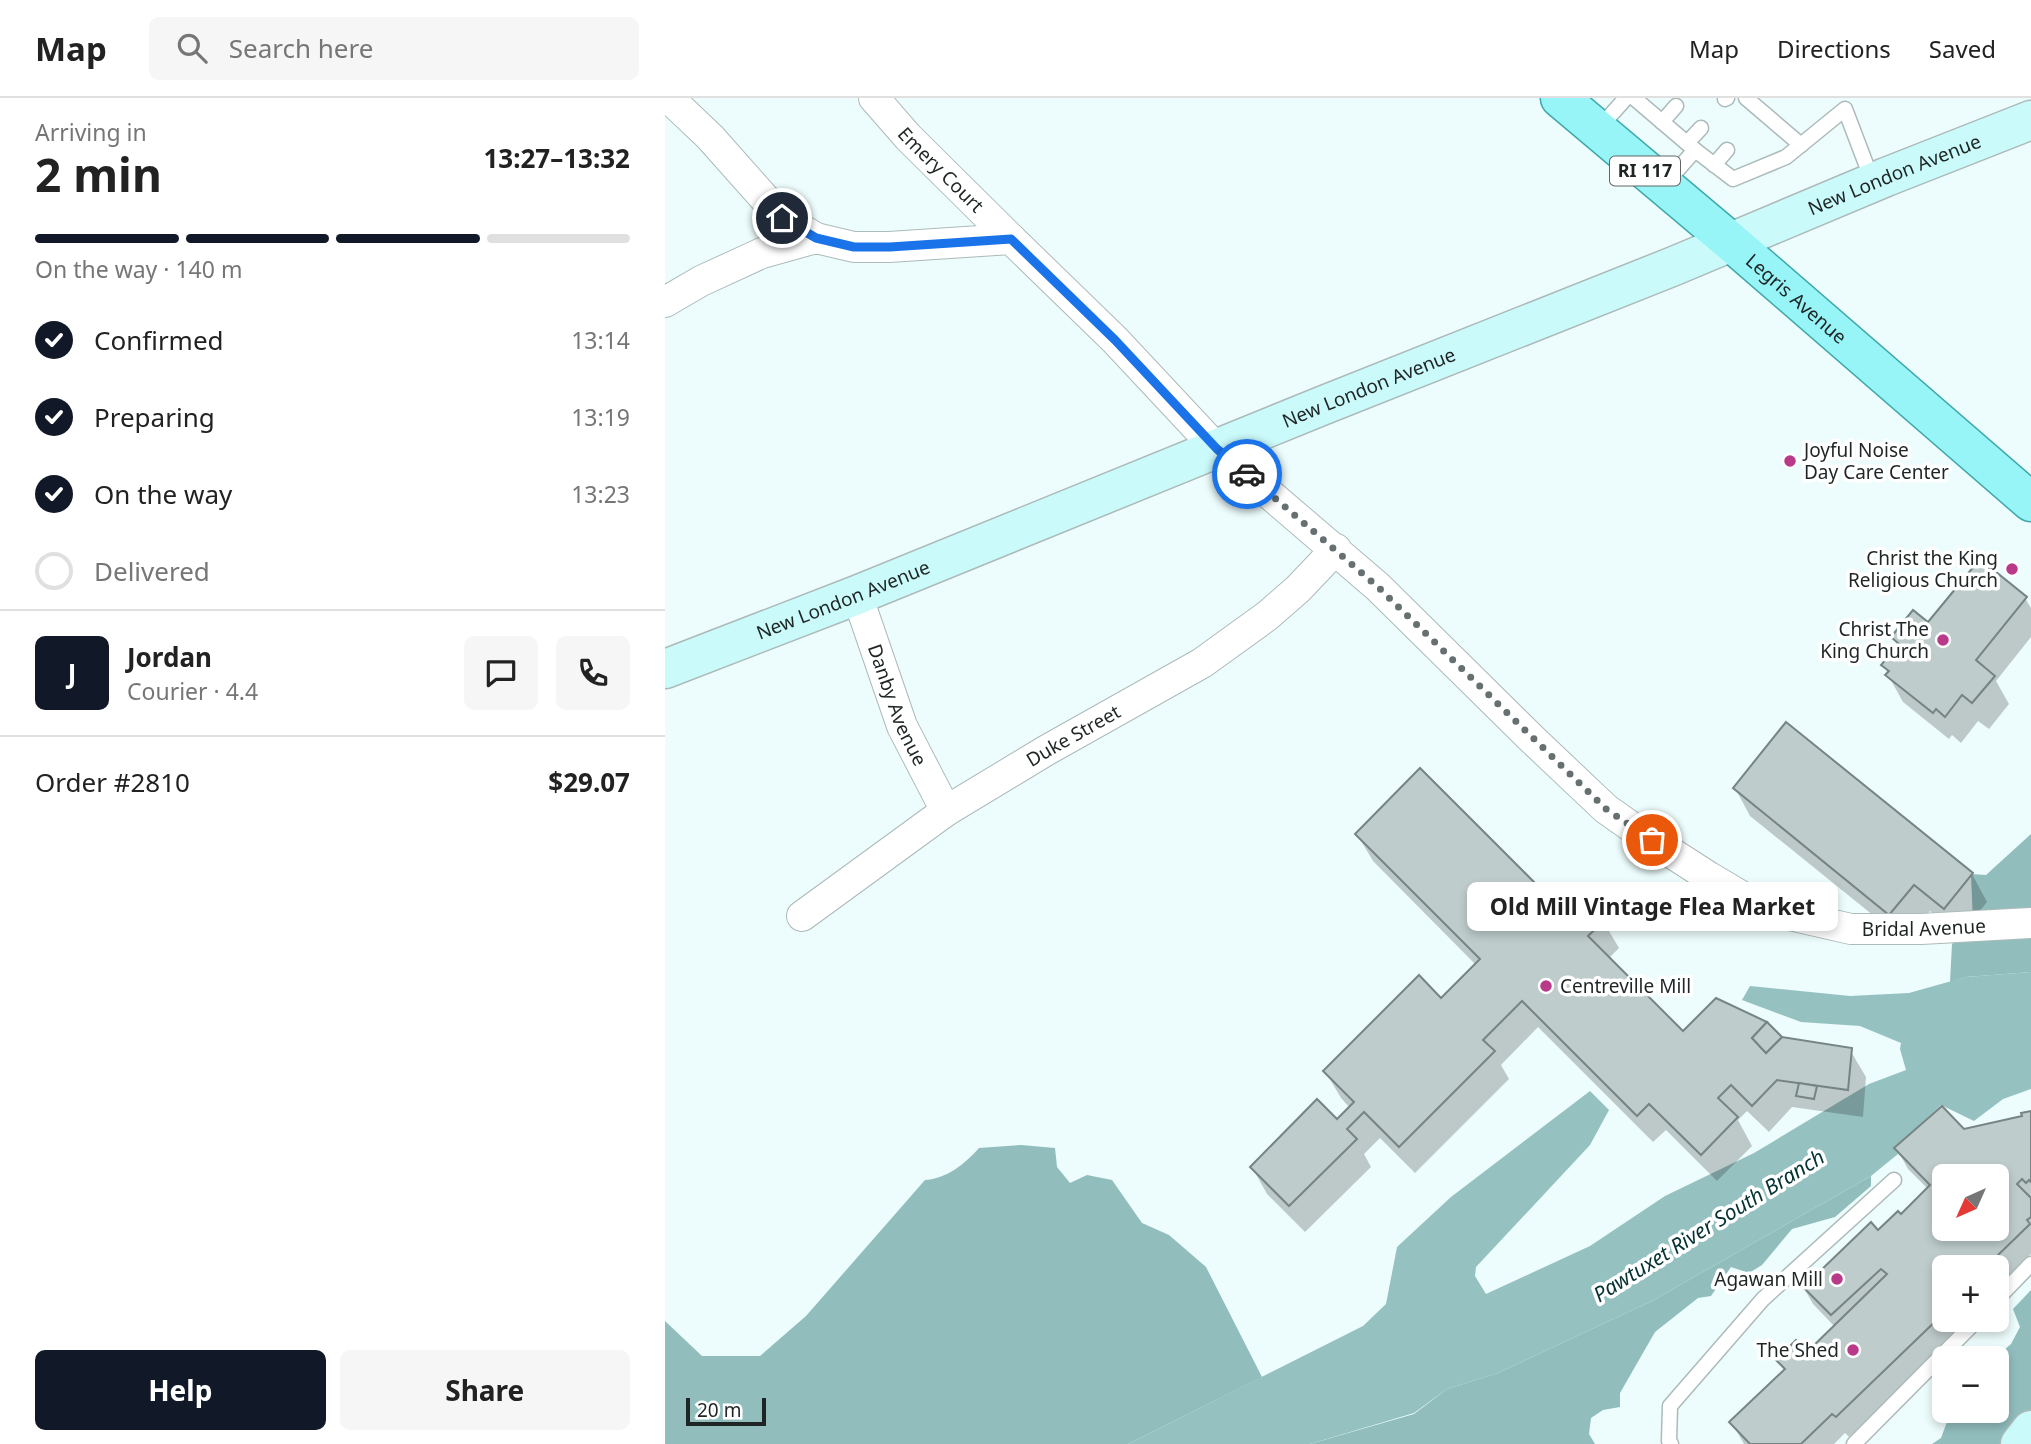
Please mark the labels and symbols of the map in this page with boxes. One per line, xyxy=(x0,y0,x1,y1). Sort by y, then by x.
street label: Emery Court xyxy=(892,121,990,218)
street label: New London Avenue xyxy=(1804,128,1985,221)
road number: RI 117 xyxy=(1610,156,1680,186)
pin xyxy=(752,188,812,248)
street label: Legris Avenue xyxy=(1740,248,1852,350)
street label: New London Avenue xyxy=(1278,341,1459,434)
place label: Joyful Noise Day Care Center xyxy=(1802,437,1949,485)
courier xyxy=(1212,439,1282,509)
marker: Joyful Noise Day Care Center xyxy=(1782,453,1798,469)
place label: Christ the King Religious Church xyxy=(1848,545,1998,593)
street label: New London Avenue xyxy=(752,554,934,646)
marker: Christ the King Religious Church xyxy=(2004,561,2020,577)
place label: Christ The King Church xyxy=(1820,616,1929,664)
marker: Christ The King Church xyxy=(1935,632,1951,648)
street label: Danby Avenue xyxy=(862,640,933,770)
street label: Duke Street xyxy=(1021,698,1125,773)
pin xyxy=(1622,810,1682,870)
callout: Old Mill Vintage Flea Market xyxy=(1467,882,1837,931)
street label: Bridal Avenue xyxy=(1862,912,1987,942)
place label: Centreville Mill xyxy=(1560,973,1691,999)
marker: Centreville Mill xyxy=(1538,978,1554,994)
water label: Pawtuxet River South Branch xyxy=(1587,1142,1829,1308)
north arrow xyxy=(1932,1164,2009,1241)
place label: Agawan Mill xyxy=(1714,1266,1823,1292)
marker: Agawan Mill xyxy=(1829,1271,1845,1287)
place label: The Shed xyxy=(1756,1337,1839,1363)
marker: The Shed xyxy=(1845,1342,1861,1358)
scale bar xyxy=(686,1395,767,1427)

